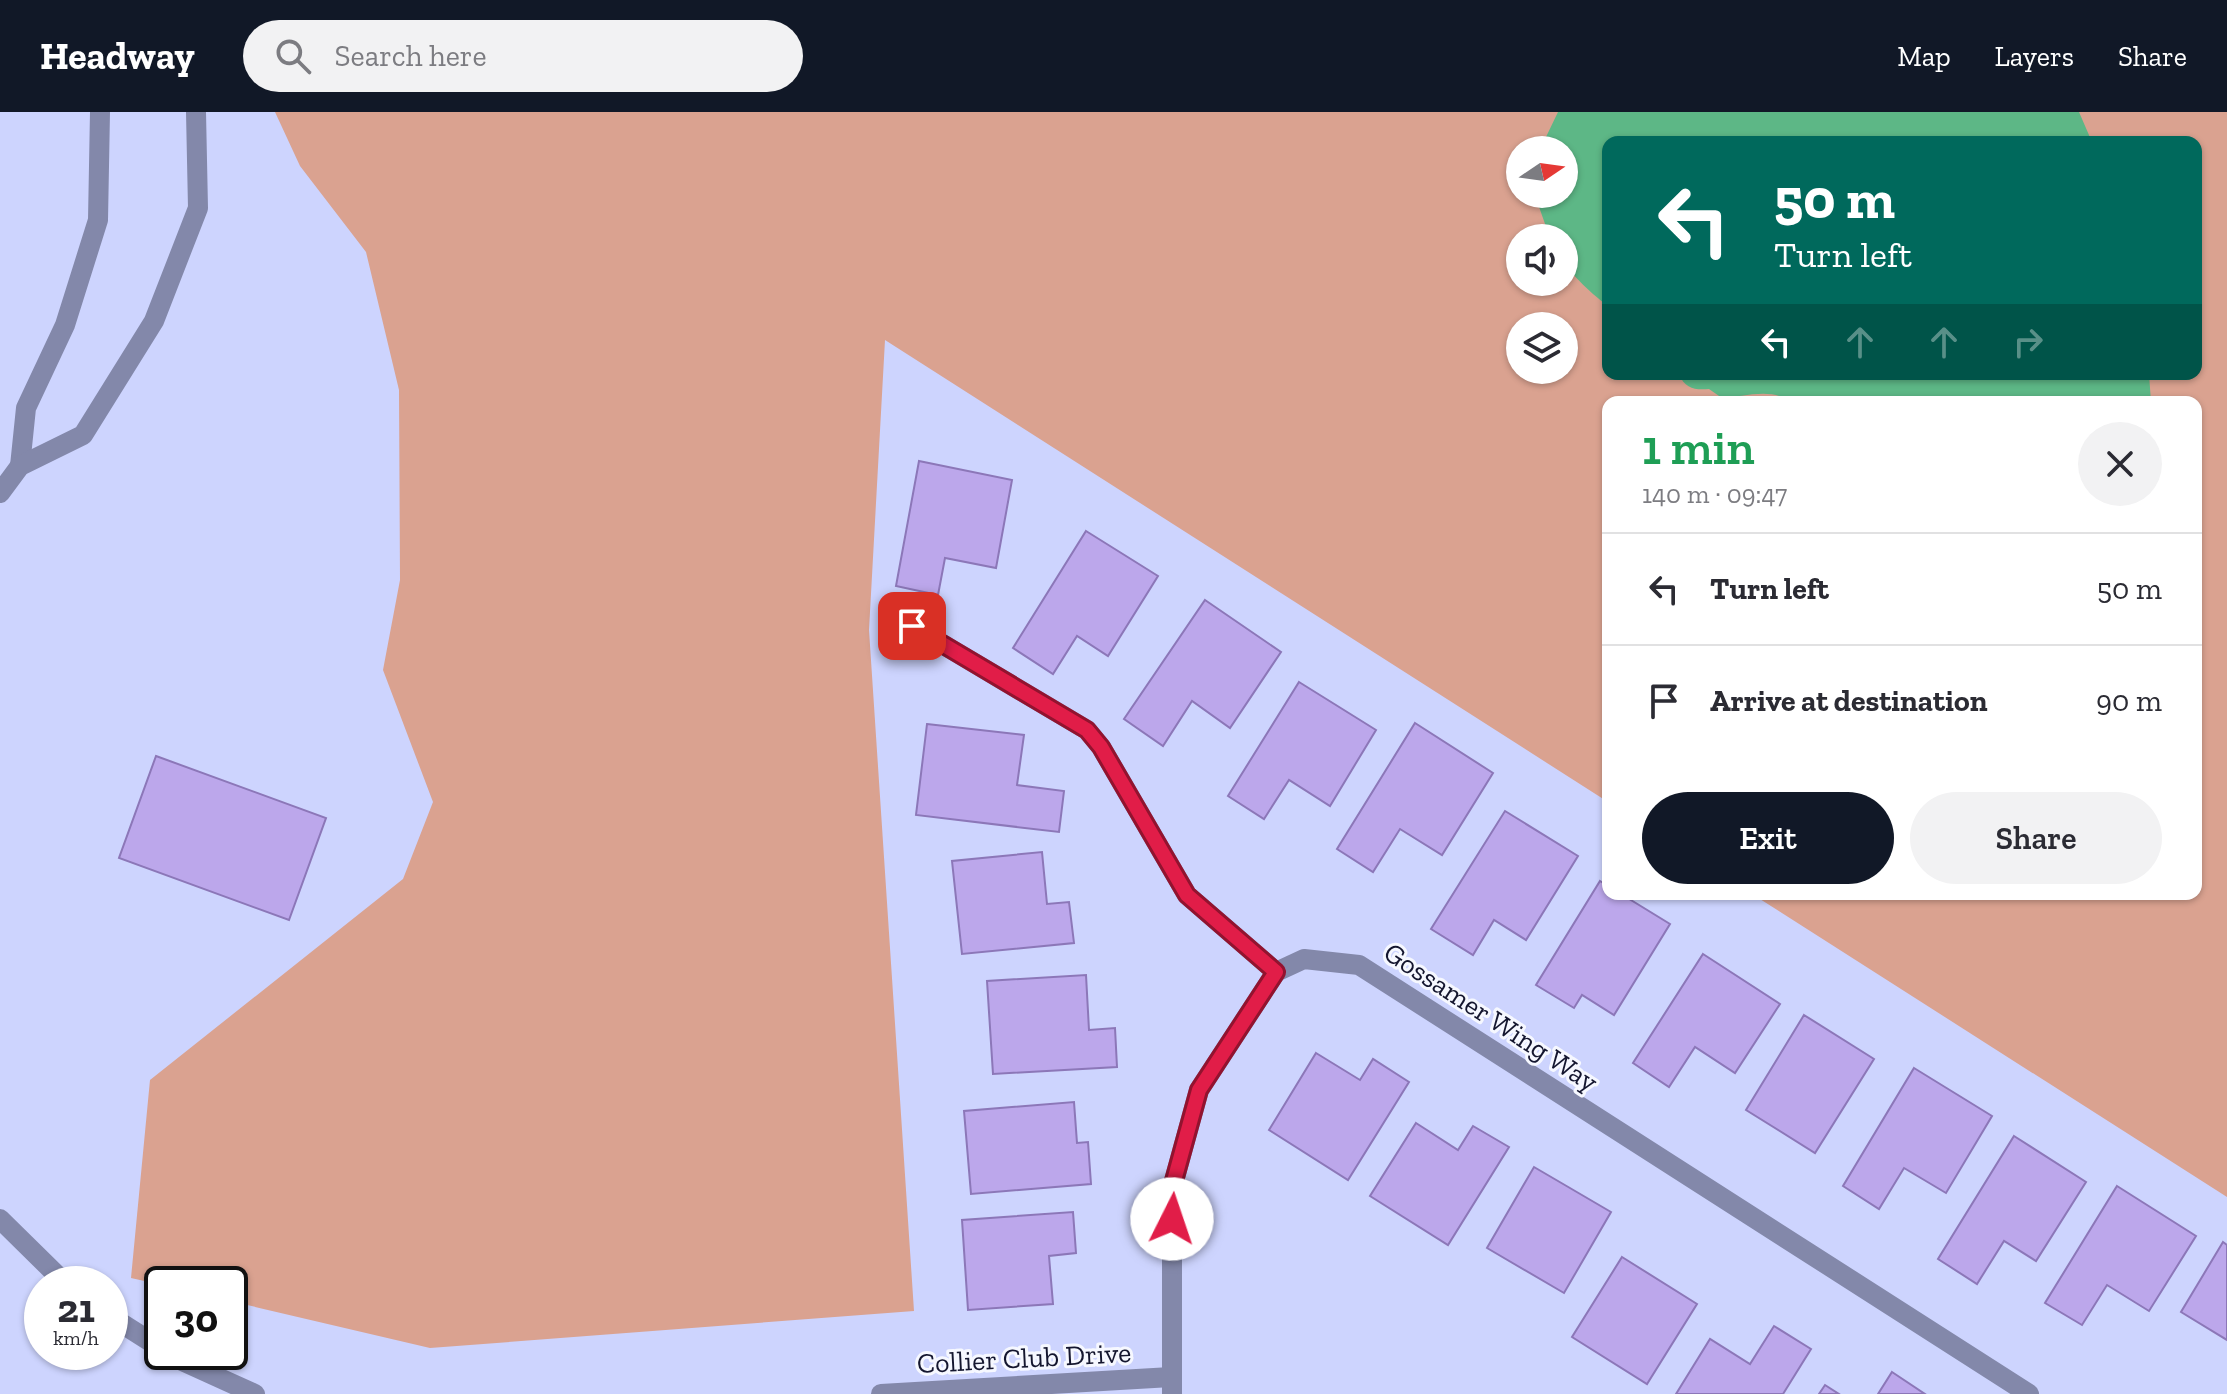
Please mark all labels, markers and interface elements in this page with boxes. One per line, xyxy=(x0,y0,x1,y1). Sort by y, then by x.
search box xyxy=(243,20,803,92)
text: Headway xyxy=(40,33,195,79)
icon: search xyxy=(271,34,315,78)
text: Search here xyxy=(335,38,487,74)
text: Map xyxy=(1897,40,1951,73)
text: Layers xyxy=(1995,40,2074,73)
text: Share xyxy=(2118,40,2187,73)
north arrow xyxy=(1506,136,1578,208)
map controls xyxy=(1506,136,1578,384)
text: 50 m xyxy=(1774,165,1895,232)
icon: left xyxy=(1642,168,1746,272)
button: sound xyxy=(1506,224,1578,296)
text: Turn left xyxy=(1774,233,1912,276)
button: layers xyxy=(1506,312,1578,384)
icon: left xyxy=(1754,320,1798,364)
icon: ahead xyxy=(1838,320,1882,364)
icon: ahead xyxy=(1922,320,1966,364)
icon: right xyxy=(2006,320,2050,364)
text: 1 min xyxy=(1642,419,1755,476)
button: close xyxy=(2078,422,2162,506)
text: 140 m · 09:47 xyxy=(1642,478,1787,510)
icon: left xyxy=(1642,567,1686,611)
text: Turn left xyxy=(1710,571,1829,607)
text: 50 m xyxy=(2097,571,2162,607)
pin xyxy=(878,592,946,660)
icon: arrive xyxy=(890,604,934,648)
icon: arrive xyxy=(1642,679,1686,723)
text: Arrive at destination xyxy=(1710,683,1987,719)
text: 90 m xyxy=(2096,683,2162,719)
button: Exit xyxy=(1642,792,1894,884)
button: Share xyxy=(1910,792,2162,884)
street label: Gossamer Wing Way xyxy=(1378,936,1605,1099)
position arrow xyxy=(1130,1177,1214,1261)
speed limit sign: 30 xyxy=(144,1266,248,1370)
text: 21 xyxy=(57,1284,95,1332)
text: km/h xyxy=(53,1326,99,1350)
street label: Collier Club Drive xyxy=(916,1336,1132,1380)

